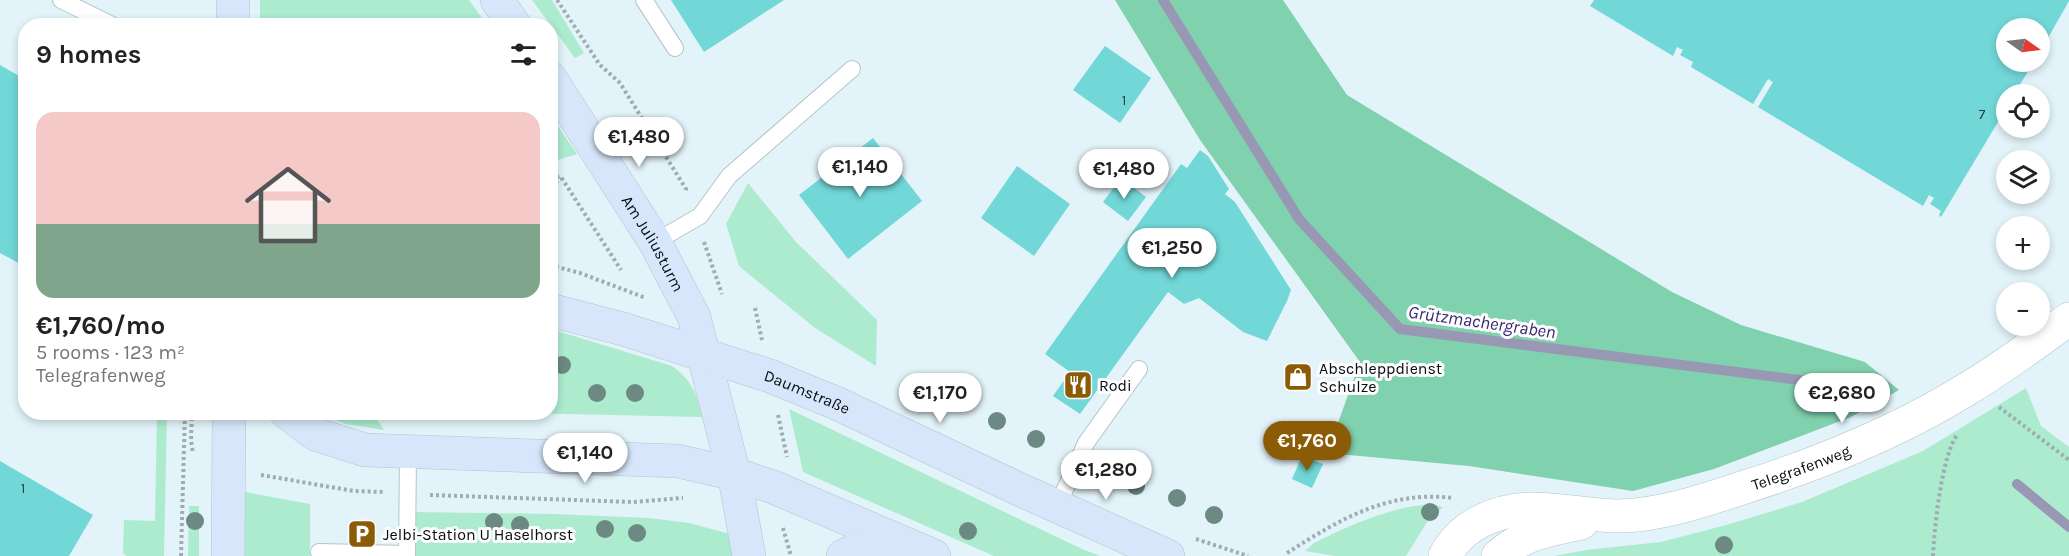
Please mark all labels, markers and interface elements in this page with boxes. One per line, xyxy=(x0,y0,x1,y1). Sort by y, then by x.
north arrow xyxy=(1996,18,2050,72)
map controls xyxy=(1996,18,2050,336)
icon: filters xyxy=(507,38,540,71)
text: 9 homes xyxy=(36,39,142,70)
button: locate xyxy=(1996,84,2050,138)
house number: 1 xyxy=(1122,92,1126,109)
house number: 7 xyxy=(1979,106,1986,123)
pin: €1,480 xyxy=(590,117,688,168)
text: €1,480 xyxy=(608,125,670,148)
pin: €1,140 xyxy=(811,147,909,198)
pin: €1,480 xyxy=(1075,149,1173,200)
button: layers xyxy=(1996,150,2050,204)
icon: home xyxy=(234,151,342,259)
text: €1,140 xyxy=(832,155,888,178)
text: €1,480 xyxy=(1093,157,1155,180)
street label: Am Juliusturm xyxy=(618,192,688,295)
button: + xyxy=(1996,216,2050,270)
pin: €1,250 xyxy=(1123,228,1221,279)
text: €1,250 xyxy=(1141,236,1203,259)
button: − xyxy=(1996,282,2050,336)
water label: Grützmachergraben xyxy=(1407,301,1557,343)
text: €1,760/mo xyxy=(36,310,165,341)
text: 5 rooms · 123 m² xyxy=(36,341,185,364)
place label: Abschleppdienst Schulze xyxy=(1319,359,1442,396)
shop icon: Abschleppdienst Schulze xyxy=(1282,361,1314,393)
text: Telegrafenweg xyxy=(36,364,165,387)
street label: Daumstraße xyxy=(762,365,853,418)
restaurant icon: Rodi xyxy=(1062,369,1094,401)
pin: €1,170 xyxy=(891,373,989,424)
pin: €2,680 xyxy=(1793,373,1891,424)
place label: Rodi xyxy=(1099,376,1132,395)
text: €1,170 xyxy=(913,381,967,404)
text: €2,680 xyxy=(1808,381,1876,404)
pin: €1,760 xyxy=(1258,421,1356,472)
text: €1,760 xyxy=(1277,429,1337,452)
pin: €1,140 xyxy=(536,433,634,484)
street label: Telegrafenweg xyxy=(1749,440,1853,494)
text: €1,140 xyxy=(557,441,613,464)
pin: €1,280 xyxy=(1057,450,1155,501)
text: €1,280 xyxy=(1075,458,1137,481)
house number: 1 xyxy=(21,480,25,497)
parking icon: Jelbi-Station U Haselhorst xyxy=(346,518,378,550)
place label: Jelbi-Station U Haselhorst xyxy=(383,525,573,544)

